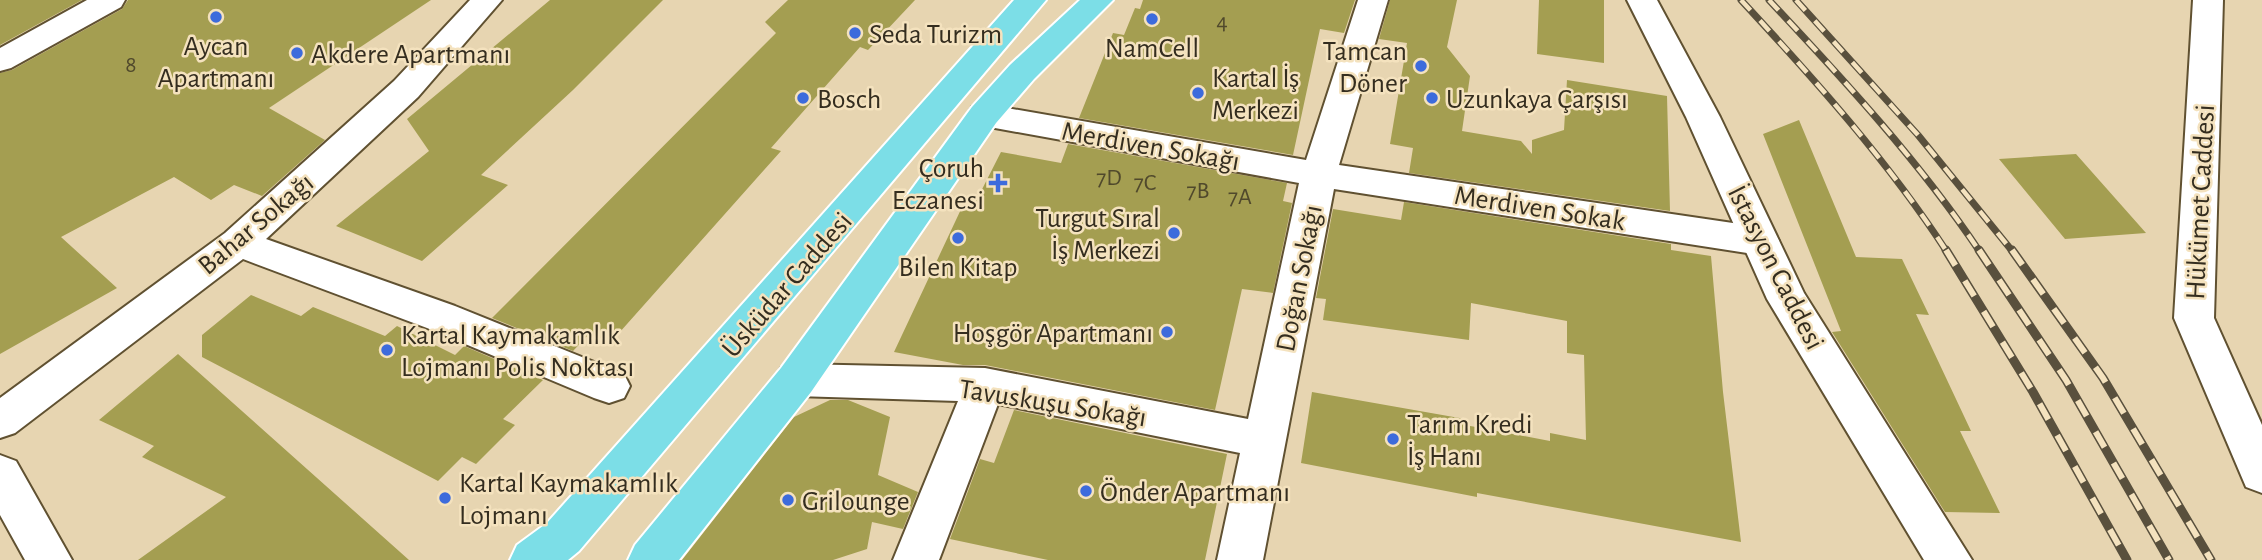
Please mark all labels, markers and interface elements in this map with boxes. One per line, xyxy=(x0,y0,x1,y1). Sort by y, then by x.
marker: Aycan Apartmanı xyxy=(208,9,224,25)
house number: 4 xyxy=(1216,10,1228,34)
marker: NamCell xyxy=(1144,11,1160,27)
place label: Seda Turizm xyxy=(869,21,1002,49)
marker: Seda Turizm xyxy=(847,25,863,41)
place label: Aycan Apartmanı xyxy=(158,33,274,93)
place label: NamCell xyxy=(1105,35,1199,63)
place label: Tamcan Döner xyxy=(1322,38,1407,98)
place label: Akdere Apartmanı xyxy=(311,41,510,69)
marker: Akdere Apartmanı xyxy=(289,45,305,61)
house number: 8 xyxy=(125,53,137,77)
marker: Tamcan Döner xyxy=(1413,58,1429,74)
place label: Kartal İş Merkezi xyxy=(1212,63,1299,125)
marker: Kartal İş Merkezi xyxy=(1190,85,1206,101)
place label: Bosch xyxy=(817,86,881,114)
place label: Uzunkaya Çarşısı xyxy=(1446,86,1628,114)
marker: Bosch xyxy=(795,90,811,106)
marker: Uzunkaya Çarşısı xyxy=(1424,90,1440,106)
street label: Hükümet Caddesi xyxy=(2182,104,2220,300)
street label: Merdiven Sokağı xyxy=(1060,118,1242,176)
place label: Çoruh Eczanesi xyxy=(892,155,984,215)
house number: 7D xyxy=(1096,166,1122,190)
street label: Bahar Sokağı xyxy=(193,169,319,281)
house number: 7C xyxy=(1134,171,1156,195)
marker: Çoruh Eczanesi xyxy=(990,175,1006,191)
house number: 7B xyxy=(1187,179,1209,203)
street label: İstasyon Caddesi xyxy=(1722,180,1830,355)
street label: Merdiven Sokak xyxy=(1452,182,1627,236)
house number: 7A xyxy=(1228,185,1252,209)
street label: Doğan Sokağı xyxy=(1272,203,1328,354)
place label: Turgut Sıral İş Merkezi xyxy=(1035,205,1160,265)
street label: Üsküdar Caddesi xyxy=(716,206,858,363)
marker: Turgut Sıral İş Merkezi xyxy=(1166,225,1182,241)
marker: Bilen Kitap xyxy=(950,230,966,246)
place label: Bilen Kitap xyxy=(899,254,1017,282)
place label: Hoşgör Apartmanı xyxy=(953,320,1153,348)
place label: Kartal Kaymakamlık Lojmanı Polis Noktası xyxy=(401,322,634,382)
marker: Hoşgör Apartmanı xyxy=(1159,324,1175,340)
marker: Kartal Kaymakamlık Lojmanı Polis Noktası xyxy=(379,342,395,358)
street label: Tavuskuşu Sokağı xyxy=(957,375,1148,433)
place label: Tarım Kredi İş Hanı xyxy=(1407,411,1533,471)
marker: Tarım Kredi İş Hanı xyxy=(1385,431,1401,447)
place label: Kartal Kaymakamlık Lojmanı xyxy=(459,470,678,530)
place label: Önder Apartmanı xyxy=(1100,477,1290,507)
marker: Önder Apartmanı xyxy=(1078,483,1094,499)
place label: Grilounge xyxy=(802,488,910,516)
marker: Kartal Kaymakamlık Lojmanı xyxy=(437,490,453,506)
marker: Grilounge xyxy=(780,492,796,508)

